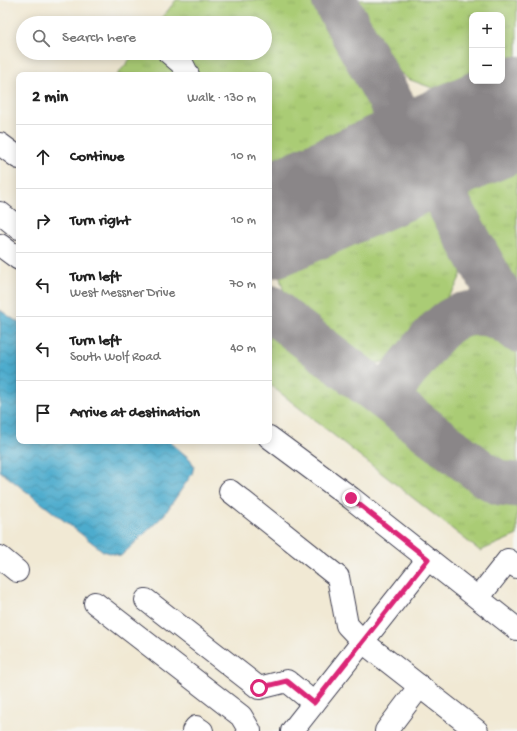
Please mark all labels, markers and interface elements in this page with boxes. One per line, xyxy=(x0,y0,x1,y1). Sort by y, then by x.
map controls xyxy=(469,12,505,84)
button: + xyxy=(469,12,505,48)
search box xyxy=(16,16,272,60)
icon: search xyxy=(30,27,52,49)
text: Search here xyxy=(62,29,136,47)
button: − xyxy=(469,48,505,84)
text: 2 min xyxy=(32,88,68,108)
text: Walk · 130 m xyxy=(187,91,256,106)
icon: ahead xyxy=(32,146,54,168)
text: Continue xyxy=(70,148,124,166)
text: 10 m xyxy=(231,149,256,164)
icon: right xyxy=(32,210,54,232)
text: Turn right xyxy=(70,212,130,230)
text: 10 m xyxy=(231,213,256,228)
text: Turn left xyxy=(70,268,121,286)
icon: left xyxy=(32,274,54,296)
text: 70 m xyxy=(230,277,256,292)
text: West Messner Drive xyxy=(70,286,175,301)
text: Turn left xyxy=(70,332,121,350)
icon: left xyxy=(32,338,54,360)
text: 40 m xyxy=(230,341,256,356)
text: South Wolf Road xyxy=(70,350,160,365)
icon: arrive xyxy=(32,402,54,424)
text: Arrive at destination xyxy=(70,404,200,422)
route end xyxy=(342,489,360,507)
route start xyxy=(250,679,268,697)

